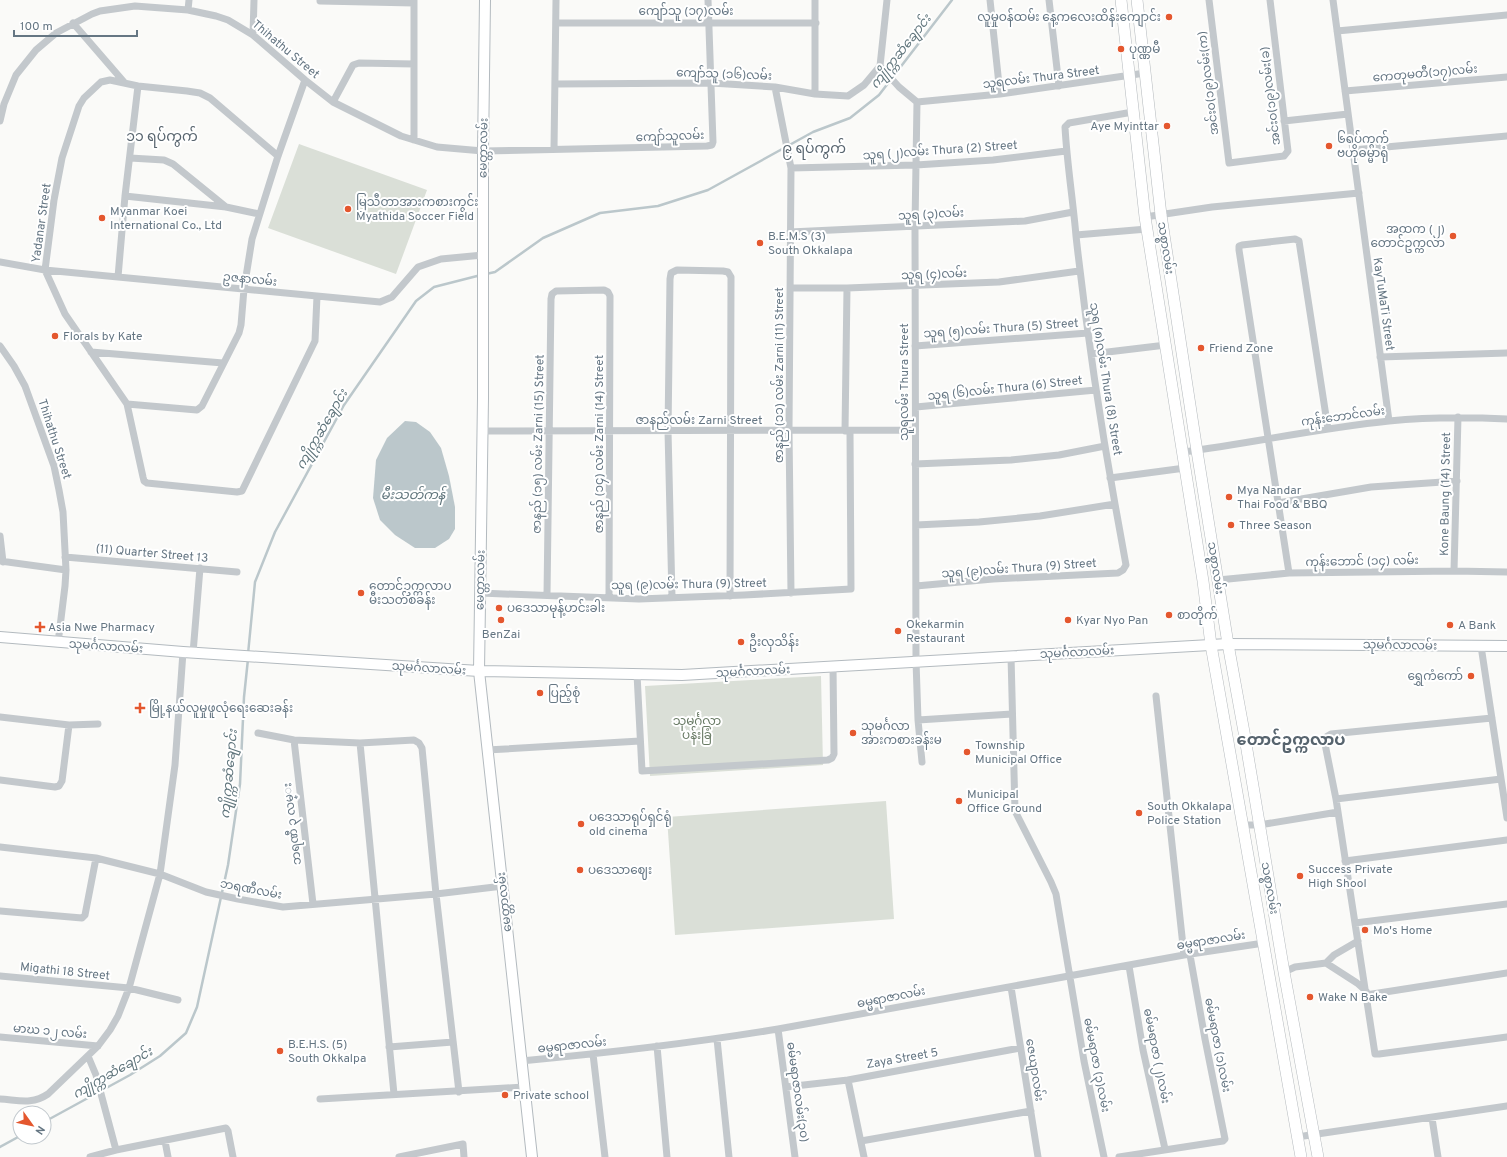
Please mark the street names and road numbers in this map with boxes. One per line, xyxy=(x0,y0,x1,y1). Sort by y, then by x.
street label: ကျော်သူ (၁၇)လမ်း xyxy=(638,2,734,21)
street label: Thihathu Street xyxy=(248,17,322,83)
street label: အင်းဝ(၁၉)လမ်း(က) xyxy=(1193,30,1224,136)
street label: အင်းဝ(၁၉)လမ်း(ခ) xyxy=(1255,45,1286,146)
street label: ကေတုမတီ(၁၇)လမ်း xyxy=(1372,59,1478,88)
street label: သူရလမ်း Thura Street xyxy=(982,61,1101,94)
street label: ကျော်သူ (၁၆)လမ်း xyxy=(676,63,772,86)
street label: မေတ္တာလမ်း xyxy=(473,118,494,178)
street label: ကျော်သူလမ်း xyxy=(635,126,705,147)
street label: သူရ (၂)လမ်း Thura (2) Street xyxy=(862,136,1018,165)
street label: Yadanar Street xyxy=(28,182,56,264)
street label: သူရ (၃)လမ်း xyxy=(898,203,965,226)
street label: သစ္စာလမ်း xyxy=(1152,220,1179,276)
street label: KayTuMaTi Street xyxy=(1369,256,1397,352)
street label: သူရ (၄)လမ်း xyxy=(901,264,967,285)
street label: ဥဇနာလမ်း xyxy=(222,267,278,292)
street label: ဇာနည် (၁၁) လမ်း Zarni (11) Street xyxy=(770,287,789,463)
street label: သူရ (၈)လမ်း Thura (8) Street xyxy=(1084,301,1127,457)
street label: သူရ (၅)လမ်း Thura (5) Street xyxy=(923,314,1079,343)
street label: သူရလမ်း Thura Street xyxy=(895,323,914,441)
street label: ဇာနည် (၁၅) လမ်း Zarni (15) Street xyxy=(527,354,550,534)
street label: ဇာနည် (၁၄) လမ်း Zarni (14) Street xyxy=(590,355,609,533)
street label: သူရ (၆)လမ်း Thura (6) Street xyxy=(927,371,1083,406)
street label: Thihathu Street xyxy=(34,397,75,481)
street label: ကုန်းဘောင်လမ်း xyxy=(1300,401,1386,432)
street label: ဇာနည်လမ်း Zarni Street xyxy=(636,411,762,430)
street label: Kone Baung (14) Street xyxy=(1437,432,1455,556)
street label: သစ္စာလမ်း xyxy=(1202,540,1229,596)
street label: (11) Quarter Street 13 xyxy=(95,541,209,567)
street label: မေတ္တာလမ်း xyxy=(470,550,491,610)
street label: ကုန်းဘောင် (၁၄) လမ်း xyxy=(1305,551,1419,572)
street label: သူရ (၉)လမ်း Thura (9) Street xyxy=(941,554,1097,583)
street label: သူရ (၉)လမ်း Thura (9) Street xyxy=(611,574,767,595)
street label: သုမင်္ဂလာလမ်း xyxy=(68,634,144,659)
street label: သုမင်္ဂလာလမ်း xyxy=(1363,635,1437,656)
street label: သုမင်္ဂလာလမ်း xyxy=(1039,641,1115,664)
street label: သုမင်္ဂလာလမ်း xyxy=(391,656,467,681)
street label: သုမင်္ဂလာလမ်း xyxy=(715,660,791,683)
street label: ဘရဏီ ၃ လမ္း xyxy=(278,782,307,866)
street label: သစ္စာလမ်း xyxy=(1255,860,1283,916)
street label: မေတ္တာလမ်း xyxy=(492,871,517,933)
street label: ဘရဏီလမ်း xyxy=(218,874,283,905)
street label: ဓမ္မရာဇာလမ်း xyxy=(1175,926,1247,956)
street label: Migathi 18 Street xyxy=(19,959,111,985)
street label: ဓမ္မရာဇာလမ်း xyxy=(855,982,927,1014)
street label: ဓမ်မရာဇာ (၁)လမ်း xyxy=(1199,996,1236,1094)
street label: ဓမ်မရာဇာ (၂)လမ်း xyxy=(1138,1007,1175,1105)
street label: ဓမ်မရာဇာ (၃)လမ်း xyxy=(1078,1016,1115,1114)
street label: မာဃ ၁၂ လမ်း xyxy=(12,1019,88,1044)
street label: ဓမ္မရာဇာလမ်း xyxy=(537,1032,608,1059)
street label: ဇေယျာလမ်း xyxy=(1020,1037,1049,1103)
street label: ဓမ်မရာဇာလမ်း(၃၀) xyxy=(781,1041,814,1143)
street label: Zaya Street 5 xyxy=(865,1045,939,1073)

